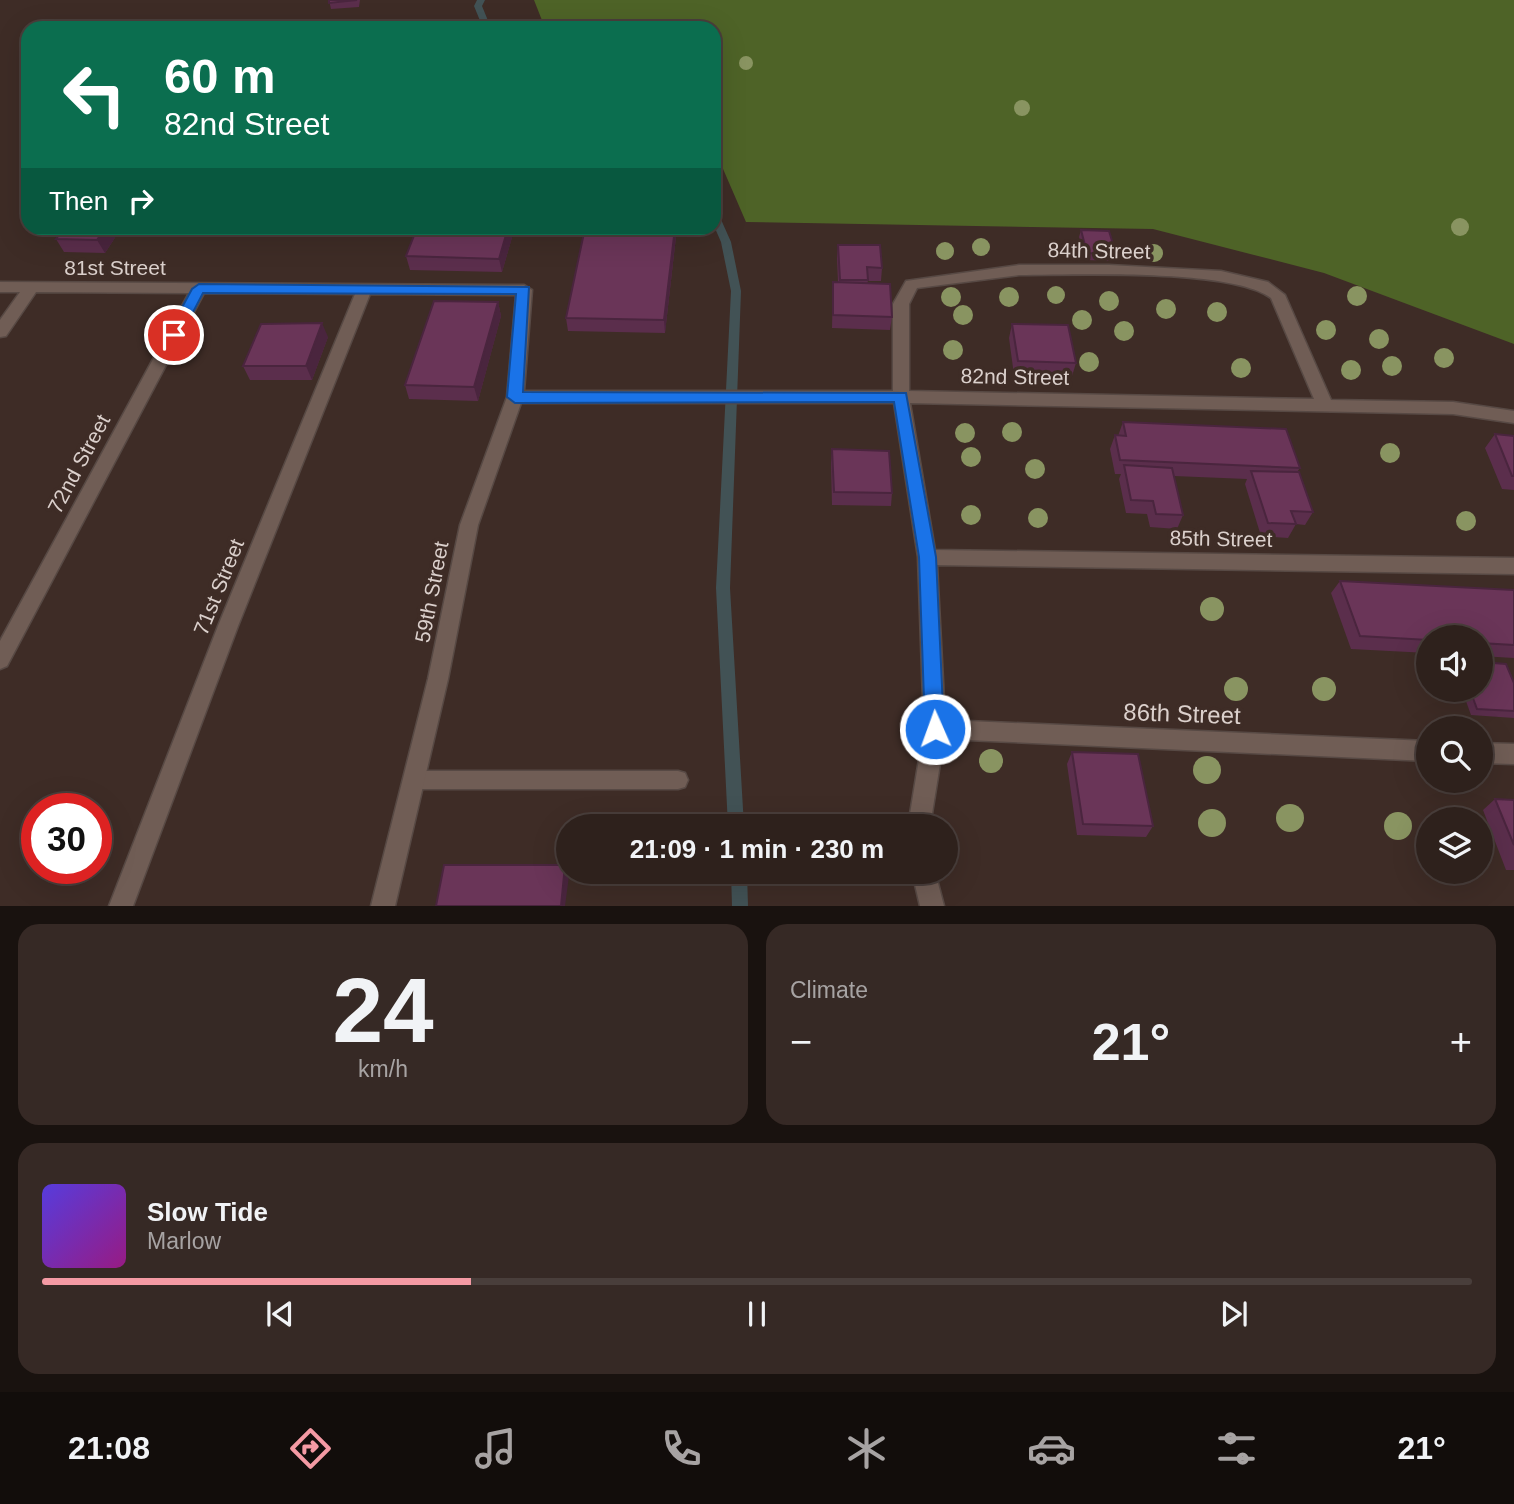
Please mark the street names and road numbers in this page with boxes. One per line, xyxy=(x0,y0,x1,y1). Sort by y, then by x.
street label: 84th Street xyxy=(1047,238,1151,263)
street label: 81st Street xyxy=(64,256,166,279)
street label: 82nd Street xyxy=(961,364,1070,389)
street label: 72nd Street xyxy=(43,410,114,517)
street label: 85th Street xyxy=(1169,526,1273,551)
street label: 71st Street xyxy=(189,535,248,638)
street label: 59th Street xyxy=(410,539,453,645)
street label: 86th Street xyxy=(1123,698,1241,729)

